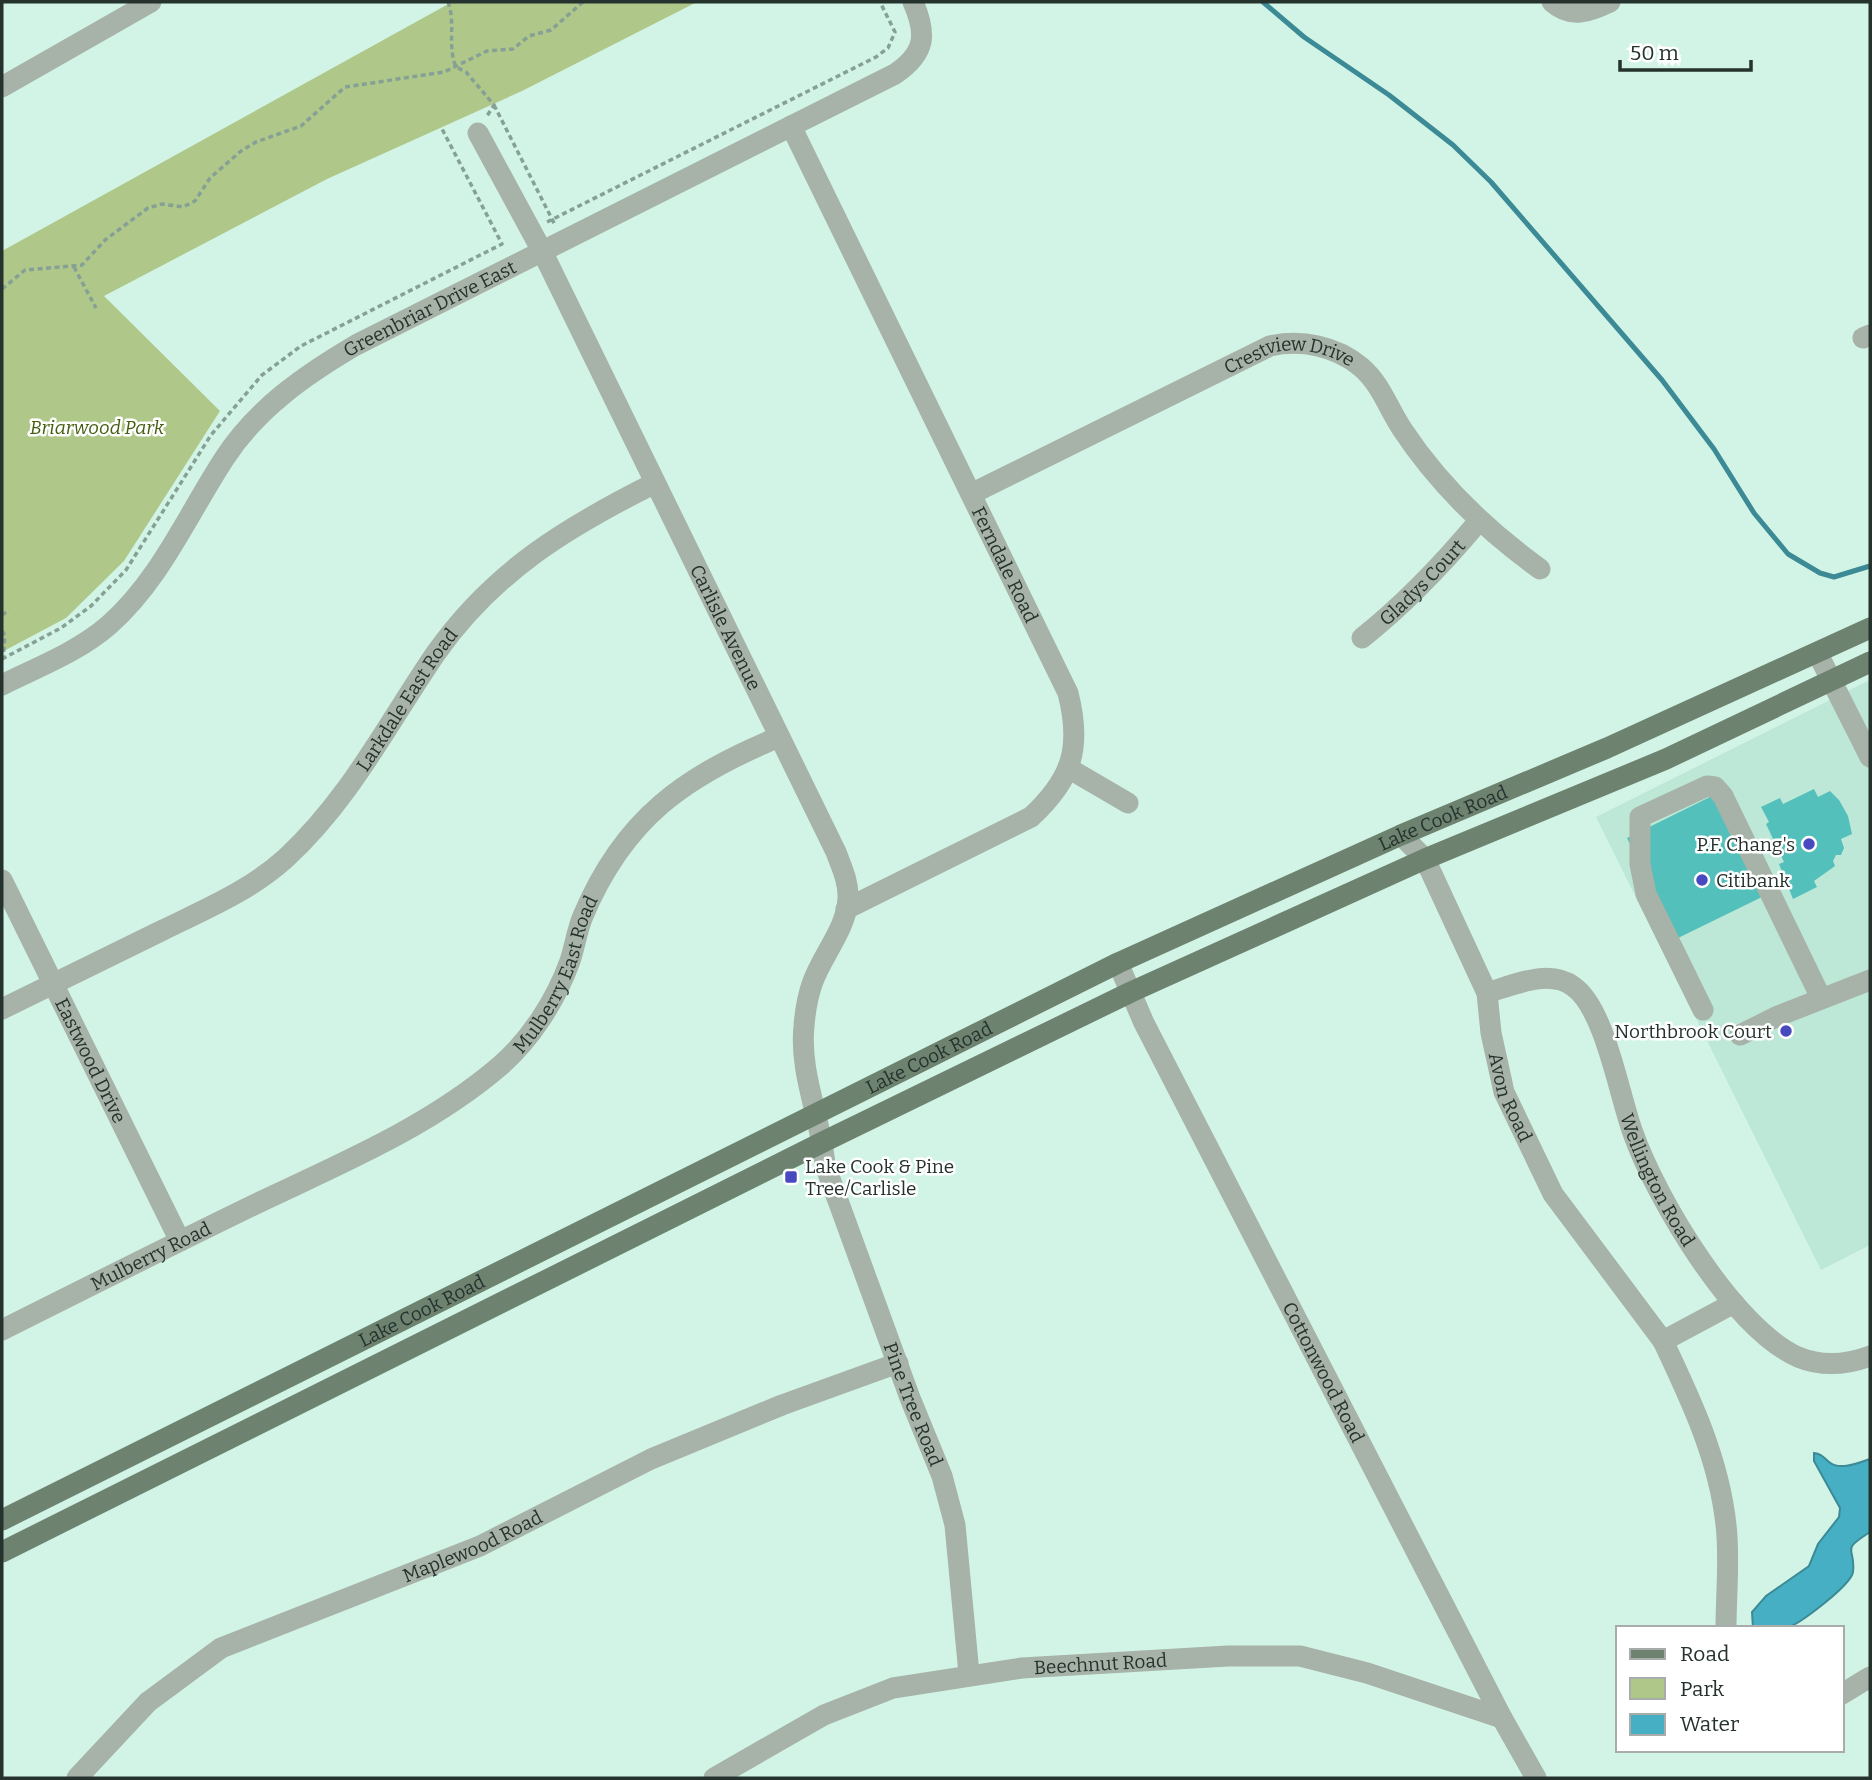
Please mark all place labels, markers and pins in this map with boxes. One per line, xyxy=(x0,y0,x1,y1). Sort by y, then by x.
place label: P.F. Chang's xyxy=(1697,833,1795,856)
marker: P.F. Chang's xyxy=(1801,836,1817,852)
place label: Citibank xyxy=(1716,869,1790,892)
marker: Citibank xyxy=(1694,872,1710,888)
place label: Northbrook Court xyxy=(1614,1020,1772,1043)
marker: Northbrook Court xyxy=(1778,1023,1794,1039)
place label: Lake Cook & Pine Tree/Carlisle xyxy=(805,1155,954,1200)
marker: Lake Cook & Pine Tree/Carlisle xyxy=(783,1169,799,1185)

